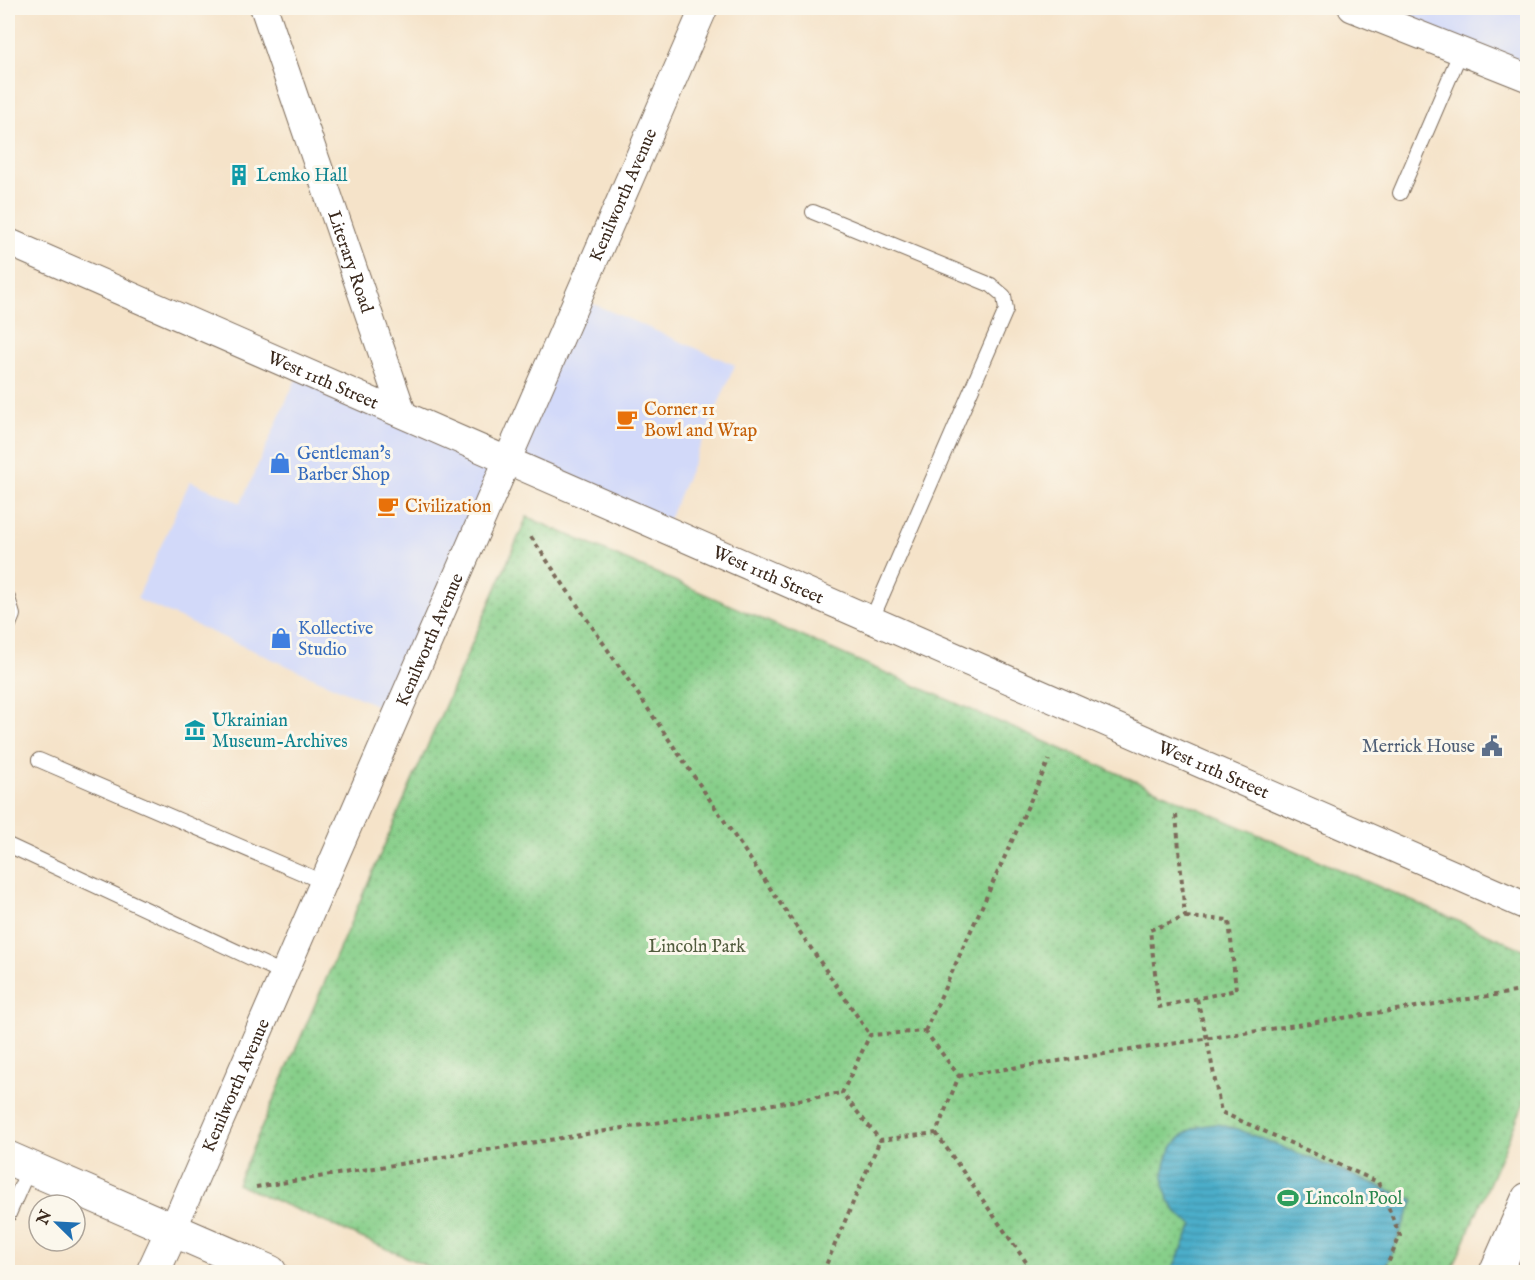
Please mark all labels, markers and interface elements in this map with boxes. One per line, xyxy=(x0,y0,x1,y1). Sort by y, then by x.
street label: Kenilworth Avenue xyxy=(585,125,663,266)
building icon: Lemko Hall xyxy=(227,163,251,187)
place label: Lemko Hall xyxy=(256,165,347,188)
street label: Literary Road xyxy=(321,208,378,317)
street label: West 11th Street xyxy=(263,347,382,416)
place label: Corner 11 Bowl and Wrap xyxy=(644,399,757,443)
cafe icon: Corner 11 Bowl and Wrap xyxy=(615,407,639,431)
place label: Gentleman's Barber Shop xyxy=(297,443,391,487)
shop icon: Gentleman's Barber Shop xyxy=(268,451,292,475)
cafe icon: Civilization xyxy=(376,494,400,518)
place label: Civilization xyxy=(405,496,492,519)
street label: West 11th Street xyxy=(709,542,827,610)
street label: Kenilworth Avenue xyxy=(392,570,470,710)
place label: Kollective Studio xyxy=(298,618,373,662)
shop icon: Kollective Studio xyxy=(269,626,293,650)
place label: Ukrainian Museum-Archives xyxy=(212,710,348,754)
museum icon: Ukrainian Museum-Archives xyxy=(183,718,207,742)
public building icon: Merrick House xyxy=(1480,734,1504,758)
street label: West 11th Street xyxy=(1154,736,1272,805)
place label: Merrick House xyxy=(1362,736,1475,759)
park label: Lincoln Park xyxy=(648,936,746,959)
street label: Kenilworth Avenue xyxy=(198,1016,276,1156)
sports icon: Lincoln Pool xyxy=(1276,1186,1300,1210)
place label: Lincoln Pool xyxy=(1305,1188,1402,1211)
north arrow xyxy=(27,1193,87,1253)
text: N xyxy=(33,1207,57,1229)

